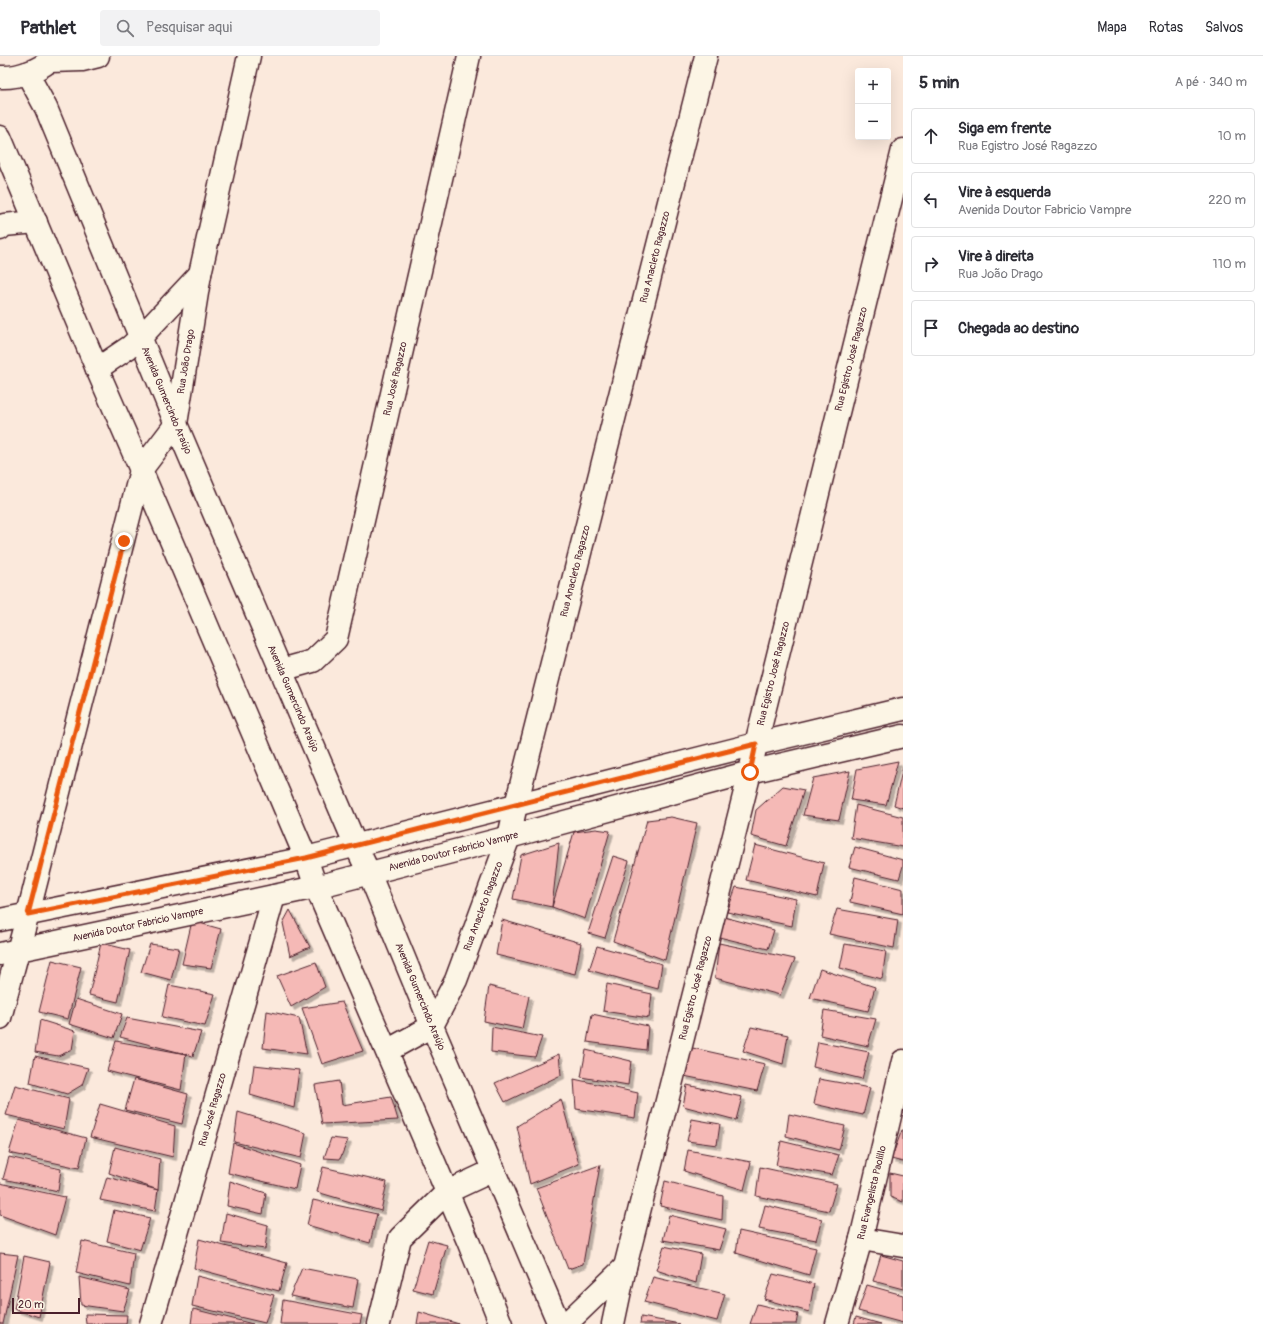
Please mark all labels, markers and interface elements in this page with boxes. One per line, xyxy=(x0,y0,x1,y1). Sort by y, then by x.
search box xyxy=(100,10,380,46)
text: Pathlet xyxy=(20,16,76,40)
icon: search xyxy=(114,17,136,39)
text: Pesquisar aqui xyxy=(146,18,232,37)
text: Mapa xyxy=(1097,19,1127,36)
text: Rotas xyxy=(1149,19,1183,36)
text: Salvos xyxy=(1205,19,1243,36)
map controls xyxy=(855,68,891,140)
button: + xyxy=(855,68,891,104)
text: 5 min xyxy=(919,72,959,93)
text: A pé · 340 m xyxy=(1175,74,1247,90)
button: − xyxy=(855,104,891,140)
text: Siga em frente xyxy=(958,119,1051,138)
icon: ahead xyxy=(920,125,942,147)
text: 10 m xyxy=(1218,128,1246,144)
text: Rua Egistro José Ragazzo xyxy=(958,138,1097,154)
text: Vire à esquerda xyxy=(958,183,1051,202)
icon: left xyxy=(920,189,942,211)
text: 220 m xyxy=(1208,192,1246,208)
text: Avenida Doutor Fabricio Vampre xyxy=(958,202,1131,218)
street label: Rua Anacleto Ragazzo xyxy=(638,209,673,304)
text: Vire à direita xyxy=(958,247,1034,266)
icon: right xyxy=(920,253,942,275)
text: 110 m xyxy=(1213,256,1246,272)
text: Rua João Drago xyxy=(958,266,1043,282)
street label: Rua Egistro José Ragazzo xyxy=(833,305,870,413)
icon: arrive xyxy=(920,317,942,339)
text: Chegada ao destino xyxy=(958,319,1079,338)
street label: Rua João Drago xyxy=(175,328,197,395)
street label: Rua José Ragazzo xyxy=(381,340,410,417)
street label: Avenida Gumercindo Araújo xyxy=(139,345,194,457)
street label: Rua Anacleto Ragazzo xyxy=(558,523,593,618)
route end xyxy=(115,532,133,550)
street label: Rua Egistro José Ragazzo xyxy=(755,619,792,727)
street label: Avenida Gumercindo Araújo xyxy=(265,643,322,755)
route start xyxy=(741,763,759,781)
street label: Avenida Doutor Fabricio Vampre xyxy=(387,829,520,874)
street label: Rua Anacleto Ragazzo xyxy=(461,859,506,953)
street label: Avenida Doutor Fabricio Vampre xyxy=(71,905,205,944)
street label: Rua Egistro José Ragazzo xyxy=(677,934,715,1041)
street label: Avenida Gumercindo Araújo xyxy=(392,941,448,1053)
street label: Rua José Ragazzo xyxy=(196,1071,229,1148)
street label: Rua Evangelista Paolillo xyxy=(855,1144,889,1241)
scale bar xyxy=(12,1296,80,1315)
text: 20 m xyxy=(18,1298,44,1311)

